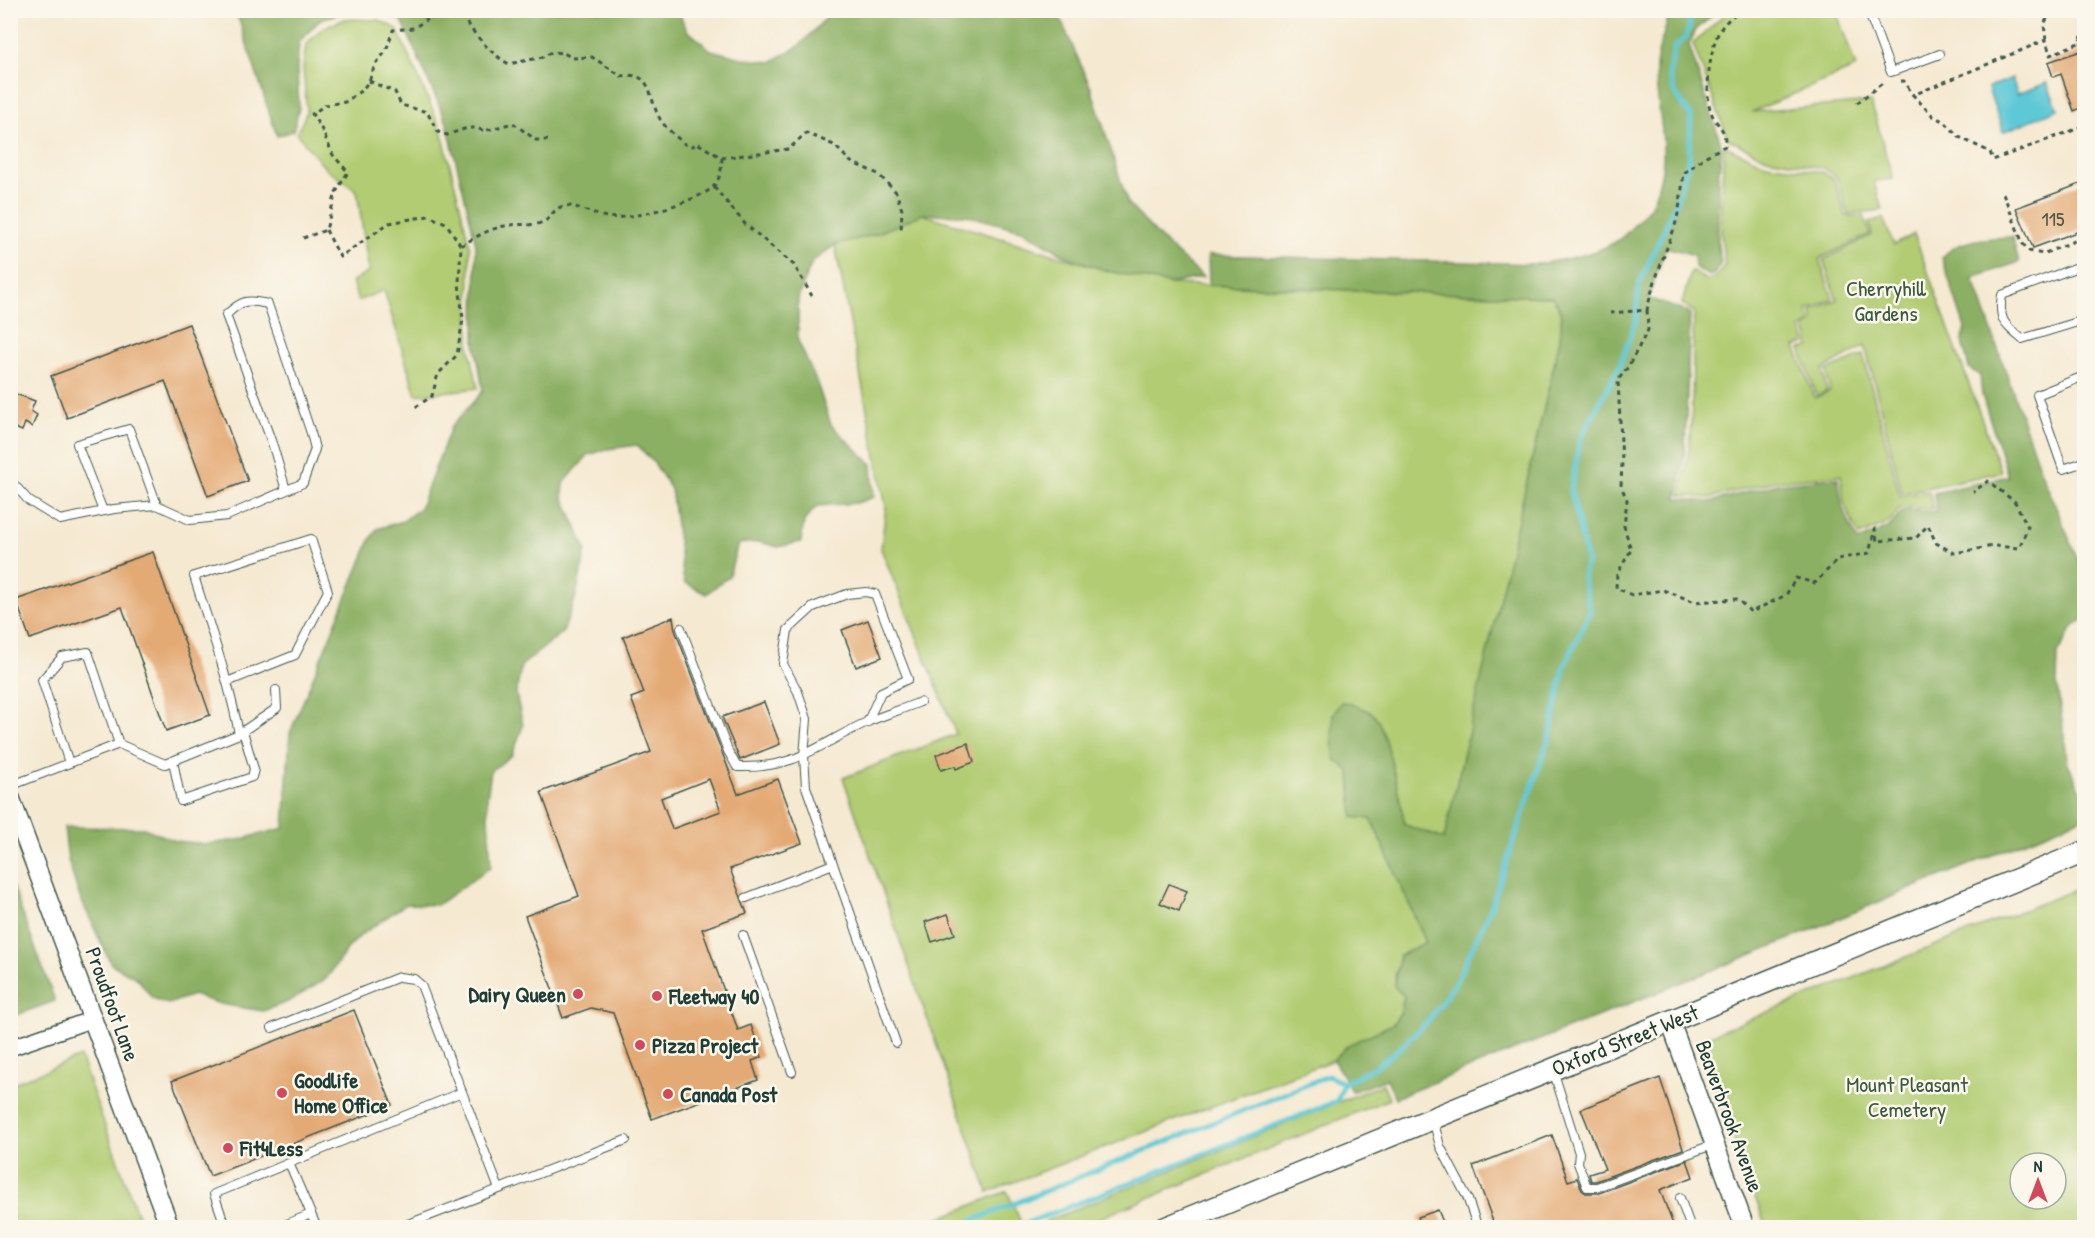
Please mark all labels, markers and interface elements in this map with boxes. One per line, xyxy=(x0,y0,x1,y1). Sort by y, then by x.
house number: 115 xyxy=(2042,205,2065,232)
park label: Cherryhill Gardens xyxy=(1846,273,1926,328)
street label: Proudfoot Lane xyxy=(79,943,148,1065)
place label: Dairy Queen xyxy=(468,979,566,1010)
place label: Fleetway 40 xyxy=(668,981,760,1012)
marker: Dairy Queen xyxy=(571,987,585,1001)
marker: Fleetway 40 xyxy=(650,989,664,1003)
street label: Oxford Street West xyxy=(1547,997,1703,1083)
place label: Pizza Project xyxy=(652,1030,759,1060)
street label: Beaverbrook Avenue xyxy=(1689,1036,1772,1196)
marker: Pizza Project xyxy=(633,1038,647,1052)
place label: Goodlife Home Office xyxy=(294,1065,388,1120)
park label: Mount Pleasant Cemetery xyxy=(1846,1069,1968,1124)
place label: Canada Post xyxy=(680,1079,778,1109)
marker: Goodlife Home Office xyxy=(275,1086,289,1100)
marker: Canada Post xyxy=(661,1087,675,1101)
place label: Fit4Less xyxy=(239,1133,303,1163)
marker: Fit4Less xyxy=(221,1141,235,1155)
north arrow xyxy=(2008,1151,2068,1211)
text: N xyxy=(2034,1155,2043,1177)

